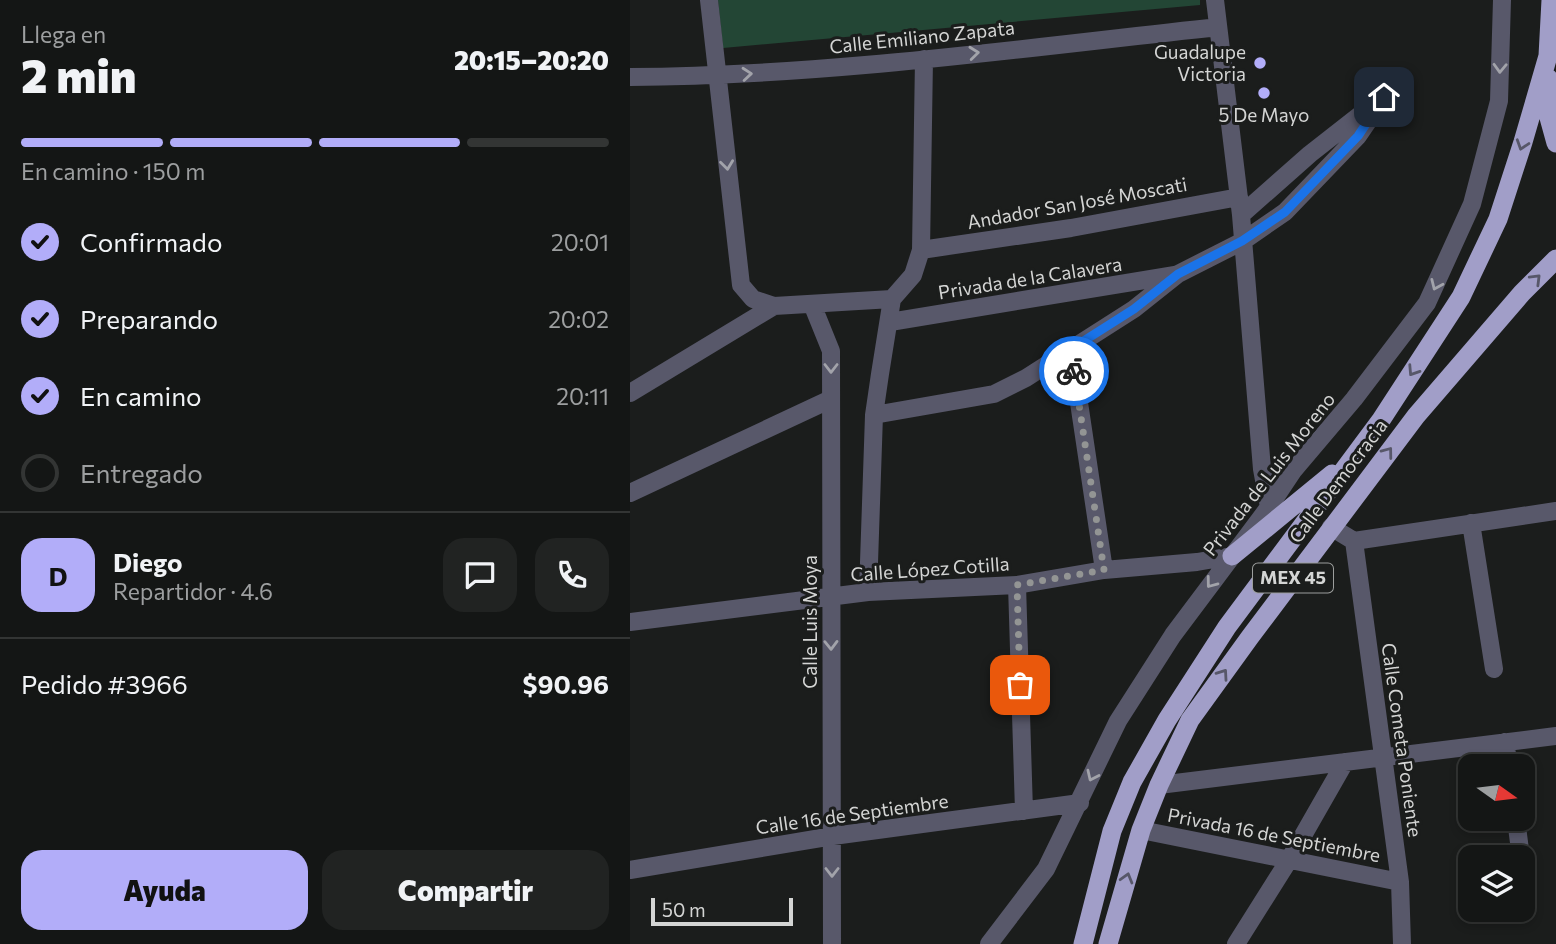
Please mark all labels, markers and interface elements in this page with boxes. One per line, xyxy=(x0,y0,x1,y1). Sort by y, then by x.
street label: Calle Emiliano Zapata xyxy=(828,15,1016,58)
text: Llega en xyxy=(21,20,106,48)
place label: Guadalupe Victoria xyxy=(1154,40,1246,85)
text: 20:15–20:20 xyxy=(454,44,609,75)
text: 2 min xyxy=(21,46,137,102)
one-way arrow xyxy=(968,46,979,61)
marker: Guadalupe Victoria xyxy=(1252,55,1268,71)
one-way arrow xyxy=(1492,63,1508,74)
one-way arrow xyxy=(742,67,753,82)
pin xyxy=(1354,67,1414,127)
icon: home xyxy=(1365,78,1403,116)
marker: 5 De Mayo xyxy=(1256,85,1272,101)
place label: 5 De Mayo xyxy=(1219,103,1309,126)
one-way arrow xyxy=(1516,138,1530,151)
text: En camino · 150 m xyxy=(21,157,205,185)
one-way arrow xyxy=(720,159,735,171)
street label: Andador San José Moscati xyxy=(965,172,1189,233)
icon: check xyxy=(21,223,59,261)
text: Confirmado xyxy=(80,226,222,257)
text: 20:01 xyxy=(551,228,609,256)
street label: Privada de la Calavera xyxy=(936,252,1123,303)
one-way arrow xyxy=(1527,275,1540,288)
one-way arrow xyxy=(1430,277,1444,290)
icon: check xyxy=(21,300,59,338)
text: Preparando xyxy=(80,303,218,334)
text: 20:02 xyxy=(548,305,609,333)
courier xyxy=(1039,336,1109,406)
icon: bike xyxy=(1055,352,1093,390)
one-way arrow xyxy=(823,363,839,374)
one-way arrow xyxy=(1408,363,1421,376)
icon: check xyxy=(21,377,59,415)
text: En camino xyxy=(80,380,202,411)
text: 20:11 xyxy=(556,382,609,410)
street label: Privada de Luis Moreno xyxy=(1198,388,1339,560)
street label: Calle Democracia xyxy=(1284,414,1392,547)
one-way arrow xyxy=(1380,448,1393,460)
text: Entregado xyxy=(80,457,203,488)
button: chat xyxy=(443,538,517,612)
button: phone xyxy=(535,538,609,612)
text: Diego xyxy=(113,546,183,577)
street label: Calle López Cotilla xyxy=(850,551,1010,586)
street label: Calle Luis Moya xyxy=(798,555,821,689)
text: D xyxy=(48,560,68,591)
road number: MEX 45 xyxy=(1253,564,1333,592)
one-way arrow xyxy=(1207,575,1220,588)
text: Repartidor · 4.6 xyxy=(113,577,273,605)
one-way arrow xyxy=(823,640,839,650)
street label: Calle Cometa Poniente xyxy=(1377,641,1428,838)
pin xyxy=(990,655,1050,715)
icon: bag xyxy=(1001,666,1039,704)
text: Pedido #3966 xyxy=(21,668,188,699)
text: $90.96 xyxy=(523,668,609,699)
one-way arrow xyxy=(1215,669,1227,682)
north arrow xyxy=(1458,754,1535,831)
map controls xyxy=(1458,754,1535,922)
one-way arrow xyxy=(1086,769,1100,781)
street label: Calle 16 de Septiembre xyxy=(754,789,950,838)
street label: Privada 16 de Septiembre xyxy=(1166,803,1383,866)
button: layers xyxy=(1458,845,1535,922)
button: Ayuda xyxy=(21,850,308,930)
button: Compartir xyxy=(322,850,609,930)
one-way arrow xyxy=(825,867,840,878)
one-way arrow xyxy=(1118,873,1133,885)
scale bar xyxy=(651,895,793,927)
text: 50 m xyxy=(662,898,706,921)

